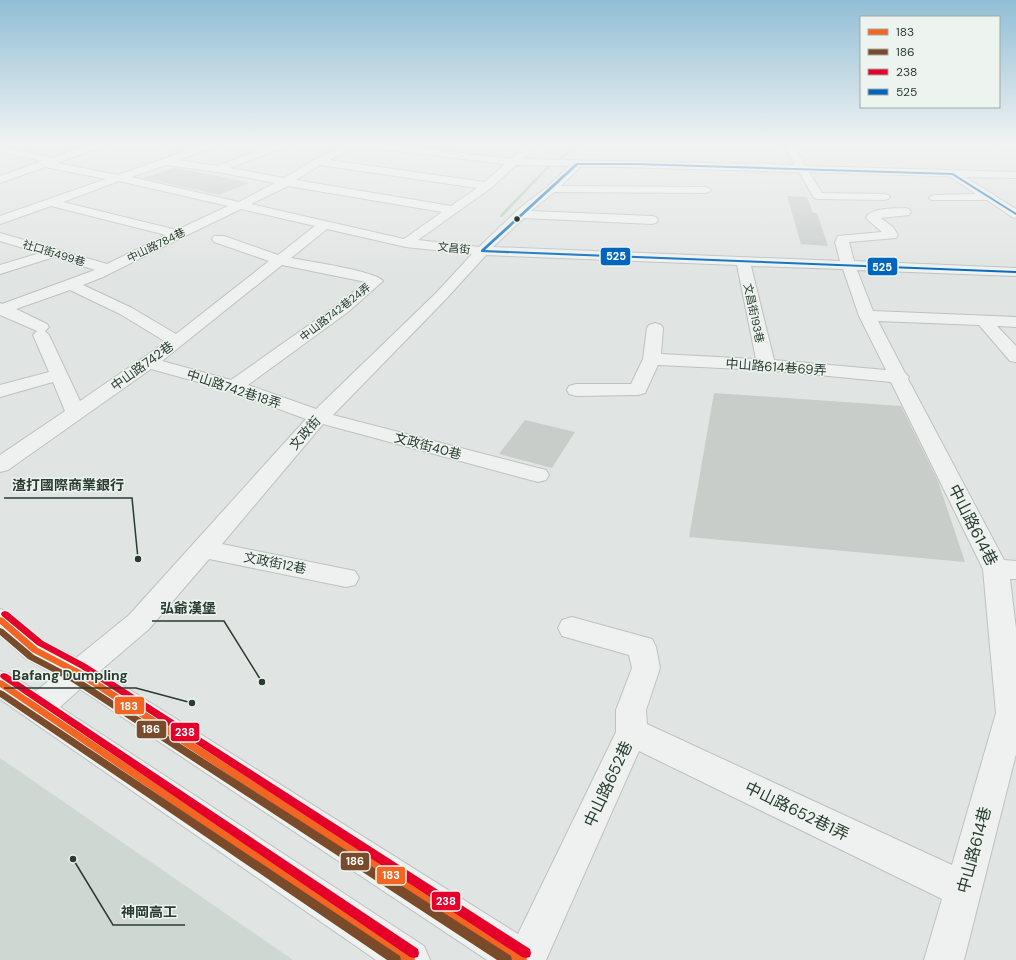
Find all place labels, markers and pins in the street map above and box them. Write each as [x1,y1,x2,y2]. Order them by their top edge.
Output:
unlabelled marker [512,214,522,224]
callout: 渣打國際商業銀行 [4,472,132,498]
callout: 弘爺漢堡 [152,595,224,621]
callout: Bafang Dumpling [4,662,136,688]
callout: 神岡高工 [113,899,185,925]

